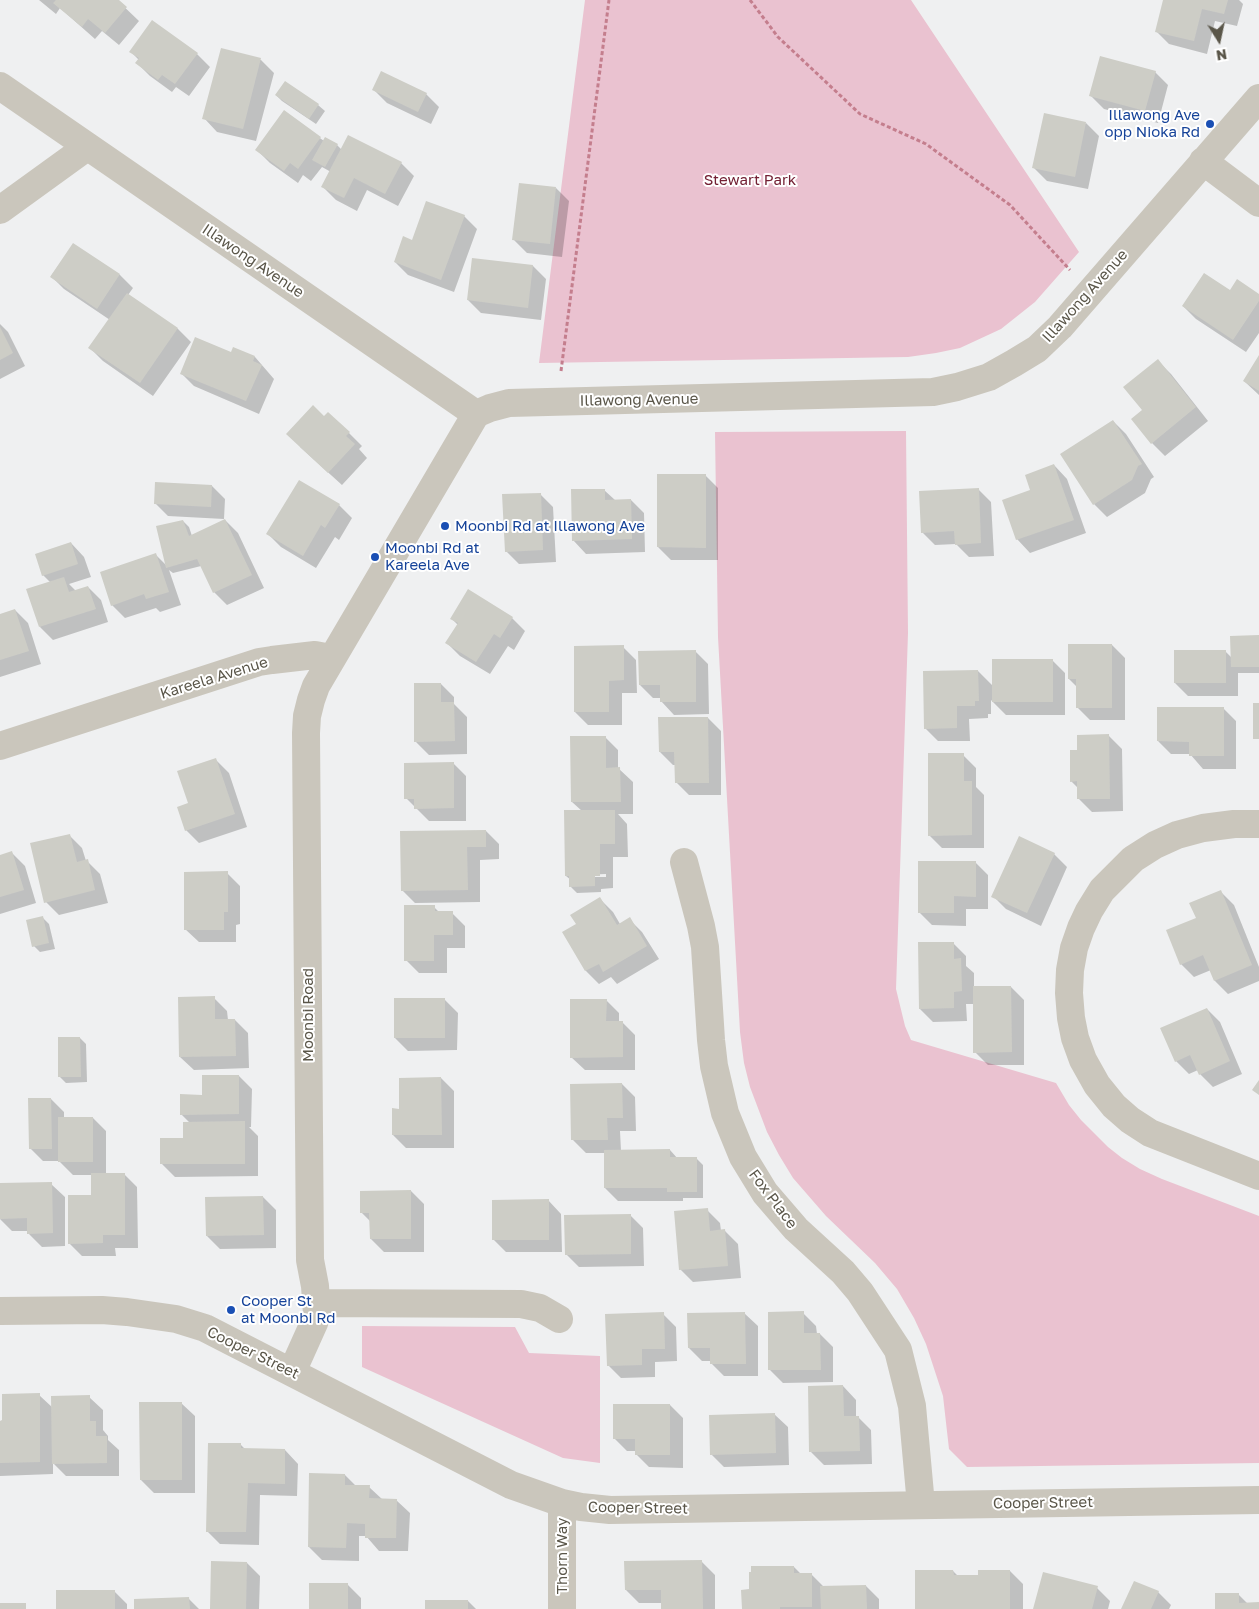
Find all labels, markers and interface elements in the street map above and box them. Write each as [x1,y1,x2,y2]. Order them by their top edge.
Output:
north arrow [1194,15,1244,65]
text: N [1215,46,1228,65]
place label: Illawong Ave opp Nioka Rd [1105,106,1200,141]
marker: Illawong Ave opp Nioka Rd [1204,118,1216,130]
park label: Stewart Park [704,171,796,189]
street label: Illawong Avenue [199,220,307,302]
street label: Illawong Avenue [1039,246,1131,346]
street label: Illawong Avenue [579,390,699,410]
place label: Moonbi Rd at Illawong Ave [455,517,645,535]
marker: Moonbi Rd at Illawong Ave [439,520,451,532]
place label: Moonbi Rd at Kareela Ave [385,539,479,574]
marker: Moonbi Rd at Kareela Ave [369,551,381,563]
street label: Kareela Avenue [158,653,270,703]
street label: Moonbi Road [299,968,317,1062]
street label: Fox Place [745,1166,801,1232]
place label: Cooper St at Moonbi Rd [241,1292,335,1327]
marker: Cooper St at Moonbi Rd [225,1304,237,1316]
street label: Cooper Street [204,1323,302,1383]
street label: Cooper Street [993,1493,1093,1513]
street label: Cooper Street [588,1498,688,1518]
street label: Thorn Way [553,1518,571,1594]

